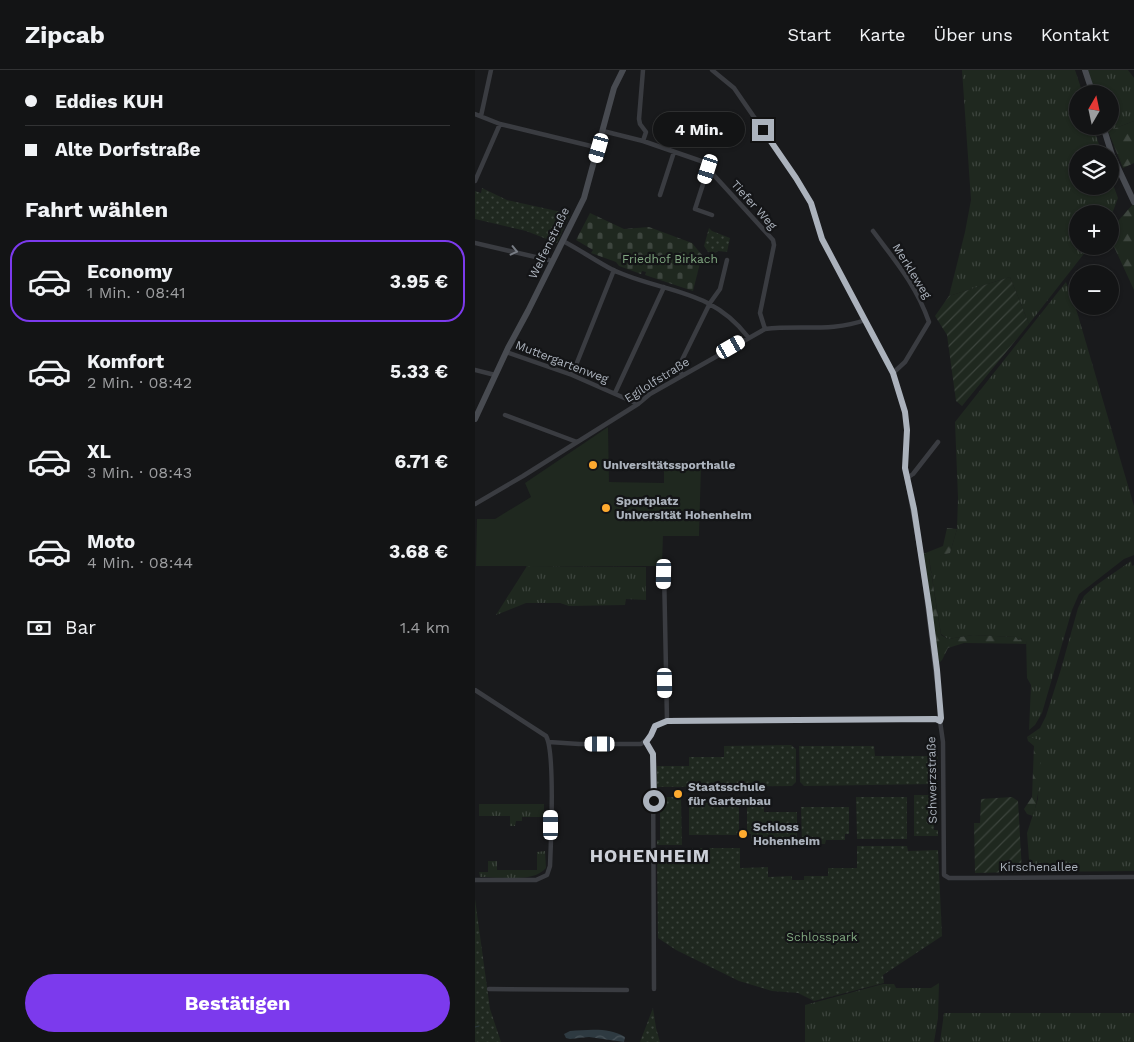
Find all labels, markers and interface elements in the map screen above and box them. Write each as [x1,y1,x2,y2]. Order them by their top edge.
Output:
text: Zipcab [25,21,105,49]
text: Start [787,24,831,45]
text: Karte [859,24,906,45]
text: Über uns [934,24,1013,45]
text: Kontakt [1041,24,1109,45]
north arrow [1069,85,1119,135]
map controls [1069,85,1119,315]
text: Eddies KUH [55,90,164,113]
callout: 4 Min. [653,112,745,148]
route end [752,119,774,141]
text: 4 Min. [675,120,723,139]
car [587,132,610,164]
text: Alte Dorfstraße [55,138,201,161]
button: layers [1069,145,1119,195]
car [696,152,719,186]
street label: Tiefer Weg [728,177,780,233]
text: Fahrt wählen [25,197,168,222]
street label: Welfenstraße [526,205,572,281]
button: + [1069,205,1119,255]
street label: Merkleweg [890,241,935,302]
one-way arrow [510,245,519,256]
park label: Friedhof Birkach [622,252,718,266]
icon: car [27,259,72,304]
text: Economy [87,260,172,283]
button: − [1069,265,1119,315]
text: 3.95 € [390,270,448,293]
text: 1 Min. · 08:41 [87,283,186,302]
car [714,333,747,361]
street label: Muttergartenweg [514,338,611,386]
icon: car [27,349,72,394]
text: Komfort [87,350,164,373]
street label: Egilolfstraße [622,355,692,405]
text: 5.33 € [390,360,448,383]
text: 2 Min. · 08:42 [87,373,192,392]
icon: car [27,439,72,484]
text: XL [87,440,111,463]
text: 6.71 € [394,450,448,473]
place label: Universitätssporthalle [603,458,735,472]
marker: Universitätssporthalle [587,459,599,471]
text: 3 Min. · 08:43 [87,463,192,482]
place label: Sportplatz Universität Hohenheim [616,494,752,522]
marker: Sportplatz Universität Hohenheim [600,502,612,514]
icon: car [27,529,72,574]
text: Moto [87,530,135,553]
text: 3.68 € [389,540,448,563]
text: 4 Min. · 08:44 [87,553,193,572]
car [656,559,671,589]
icon: cash [25,614,53,642]
text: Bar [65,616,96,639]
text: 1.4 km [400,618,450,637]
car [657,668,672,698]
street label: Schwerzstraße [924,736,940,824]
car [585,737,615,752]
place label: Staatsschule für Gartenbau [688,780,771,808]
marker: Staatsschule für Gartenbau [672,788,684,800]
route start [643,790,665,812]
car [543,810,558,840]
place label: Schloss Hohenheim [753,820,820,848]
marker: Schloss Hohenheim [737,828,749,840]
district label: HOHENHEIM [590,845,710,866]
street label: Kirschenallee [1000,860,1078,874]
park label: Schlosspark [786,930,858,944]
button: Bestätigen [25,974,450,1032]

